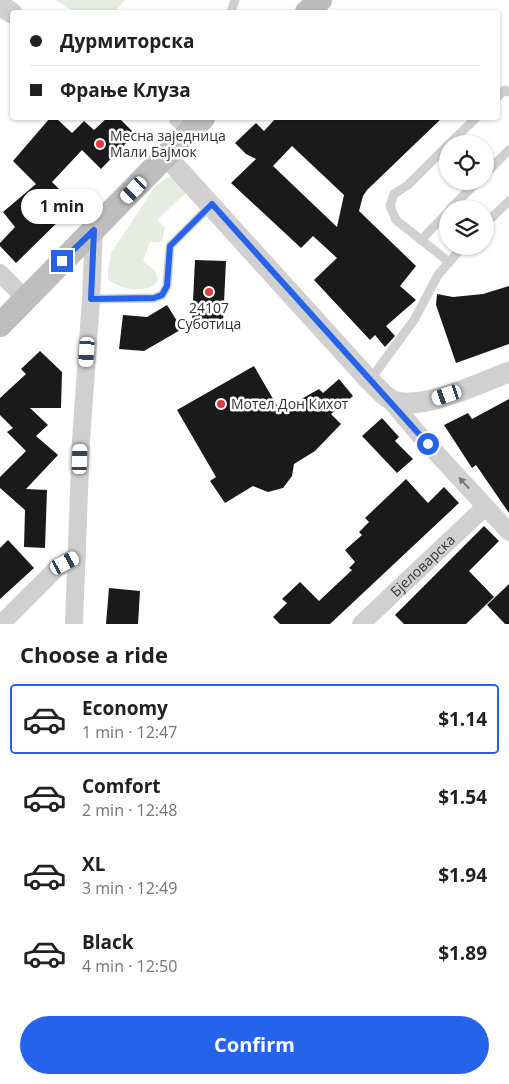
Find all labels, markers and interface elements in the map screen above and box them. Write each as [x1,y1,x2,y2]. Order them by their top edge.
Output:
text: Дурмиторска [60,28,194,54]
text: Фрање Клуза [60,77,191,103]
place label: Месна заједница Мали Бајмок [110,126,226,161]
map controls [439,135,494,255]
button: locate [439,135,494,190]
marker: Месна заједница Мали Бајмок [94,138,106,150]
car [118,174,149,206]
callout: 1 min [21,188,103,224]
text: 1 min [40,195,84,217]
button: layers [439,200,494,255]
route end [51,250,73,272]
marker: 24107 Суботица [203,286,215,298]
place label: 24107 Суботица [177,298,241,333]
car [78,337,95,367]
car [430,383,463,407]
place label: Мотел Дон Кихот [231,394,349,413]
marker: Мотел Дон Кихот [215,398,227,410]
route start [417,433,439,455]
car [71,444,88,474]
one-way arrow [458,478,470,490]
street label: Бјеловарска [386,530,459,601]
car [48,549,81,577]
text: Choose a ride [20,639,168,669]
text: Economy [82,695,168,721]
icon: car [22,697,67,742]
text: $1.14 [438,706,487,732]
text: 1 min · 12:47 [82,721,177,743]
text: Comfort [82,773,161,799]
icon: car [22,775,67,820]
text: $1.54 [438,784,487,810]
text: 2 min · 12:48 [82,799,177,821]
text: XL [82,851,105,877]
icon: car [22,853,67,898]
text: $1.94 [438,862,487,888]
text: 3 min · 12:49 [82,877,177,899]
text: Black [82,929,134,955]
icon: car [22,931,67,976]
text: $1.89 [438,940,487,966]
text: 4 min · 12:50 [82,955,177,977]
button: Confirm [20,1016,489,1074]

